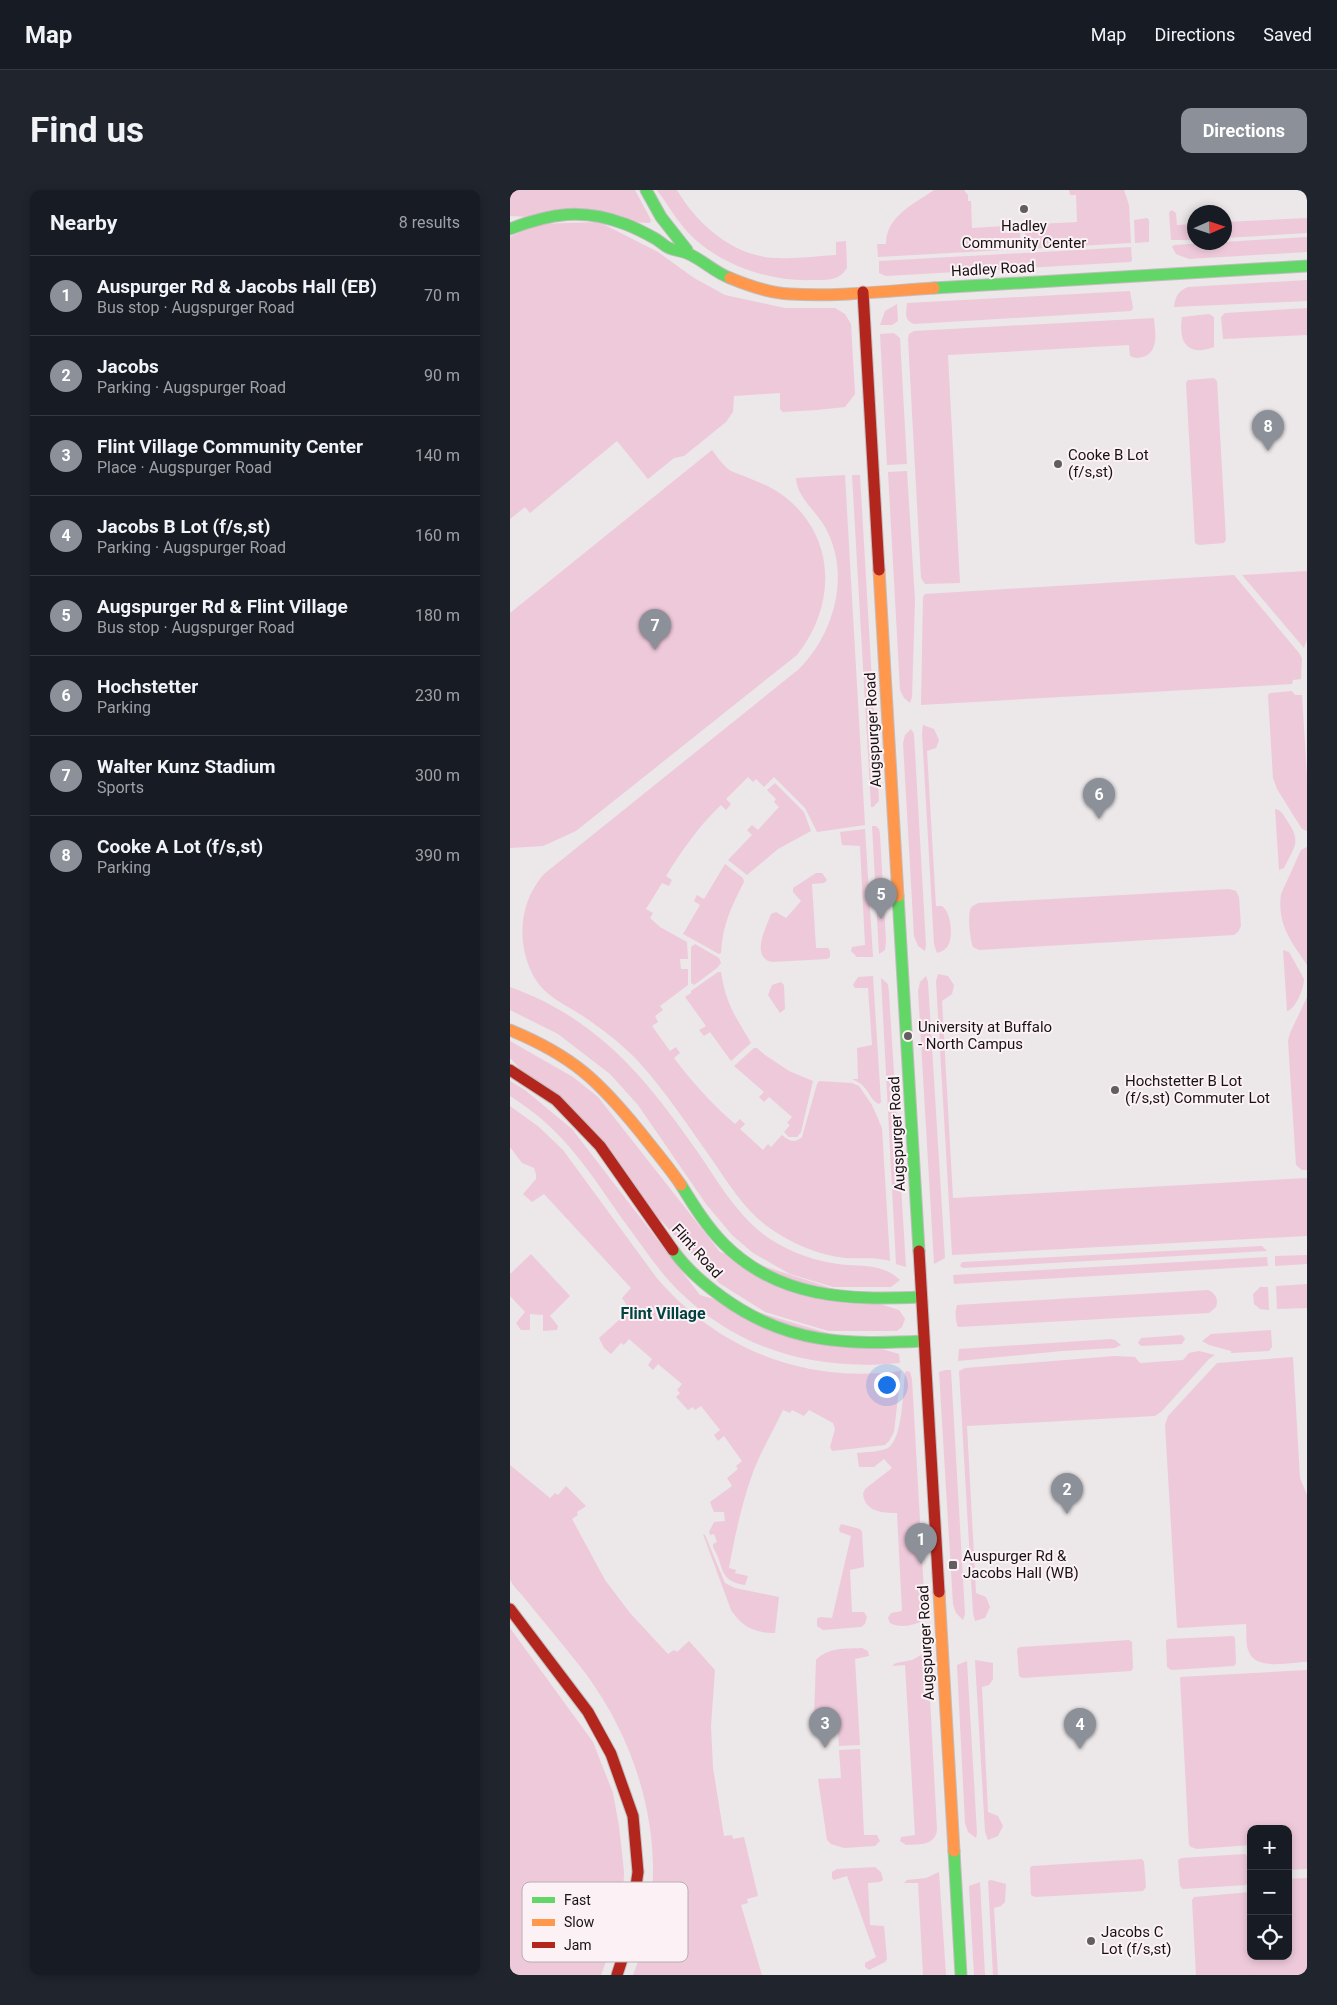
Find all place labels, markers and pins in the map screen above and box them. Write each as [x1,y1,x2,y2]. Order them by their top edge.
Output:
marker: Hadley Community Center [1018,203,1030,215]
place label: Hadley Community Center [962,217,1086,252]
pin: 8 [1252,410,1284,451]
place label: Cooke B Lot (f/s,st) [1068,446,1149,481]
marker: Cooke B Lot (f/s,st) [1052,458,1064,470]
pin: 7 [639,609,671,650]
pin: 6 [1083,778,1115,819]
pin: 5 [865,878,897,919]
place label: University at Buffalo - North Campus [918,1018,1052,1053]
marker: University at Buffalo - North Campus [902,1030,914,1042]
place label: Hochstetter B Lot (f/s,st) Commuter Lot [1125,1072,1270,1107]
marker: Hochstetter B Lot (f/s,st) Commuter Lot [1109,1084,1121,1096]
pin: 2 [1051,1473,1083,1514]
pin: 1 [905,1523,937,1564]
place label: Auspurger Rd & Jacobs Hall (WB) [963,1547,1079,1582]
marker: Auspurger Rd & Jacobs Hall (WB) [947,1559,959,1571]
pin: 3 [809,1707,841,1748]
pin: 4 [1064,1708,1096,1749]
place label: Jacobs C Lot (f/s,st) [1101,1923,1171,1958]
marker: Jacobs C Lot (f/s,st) [1085,1935,1097,1947]

